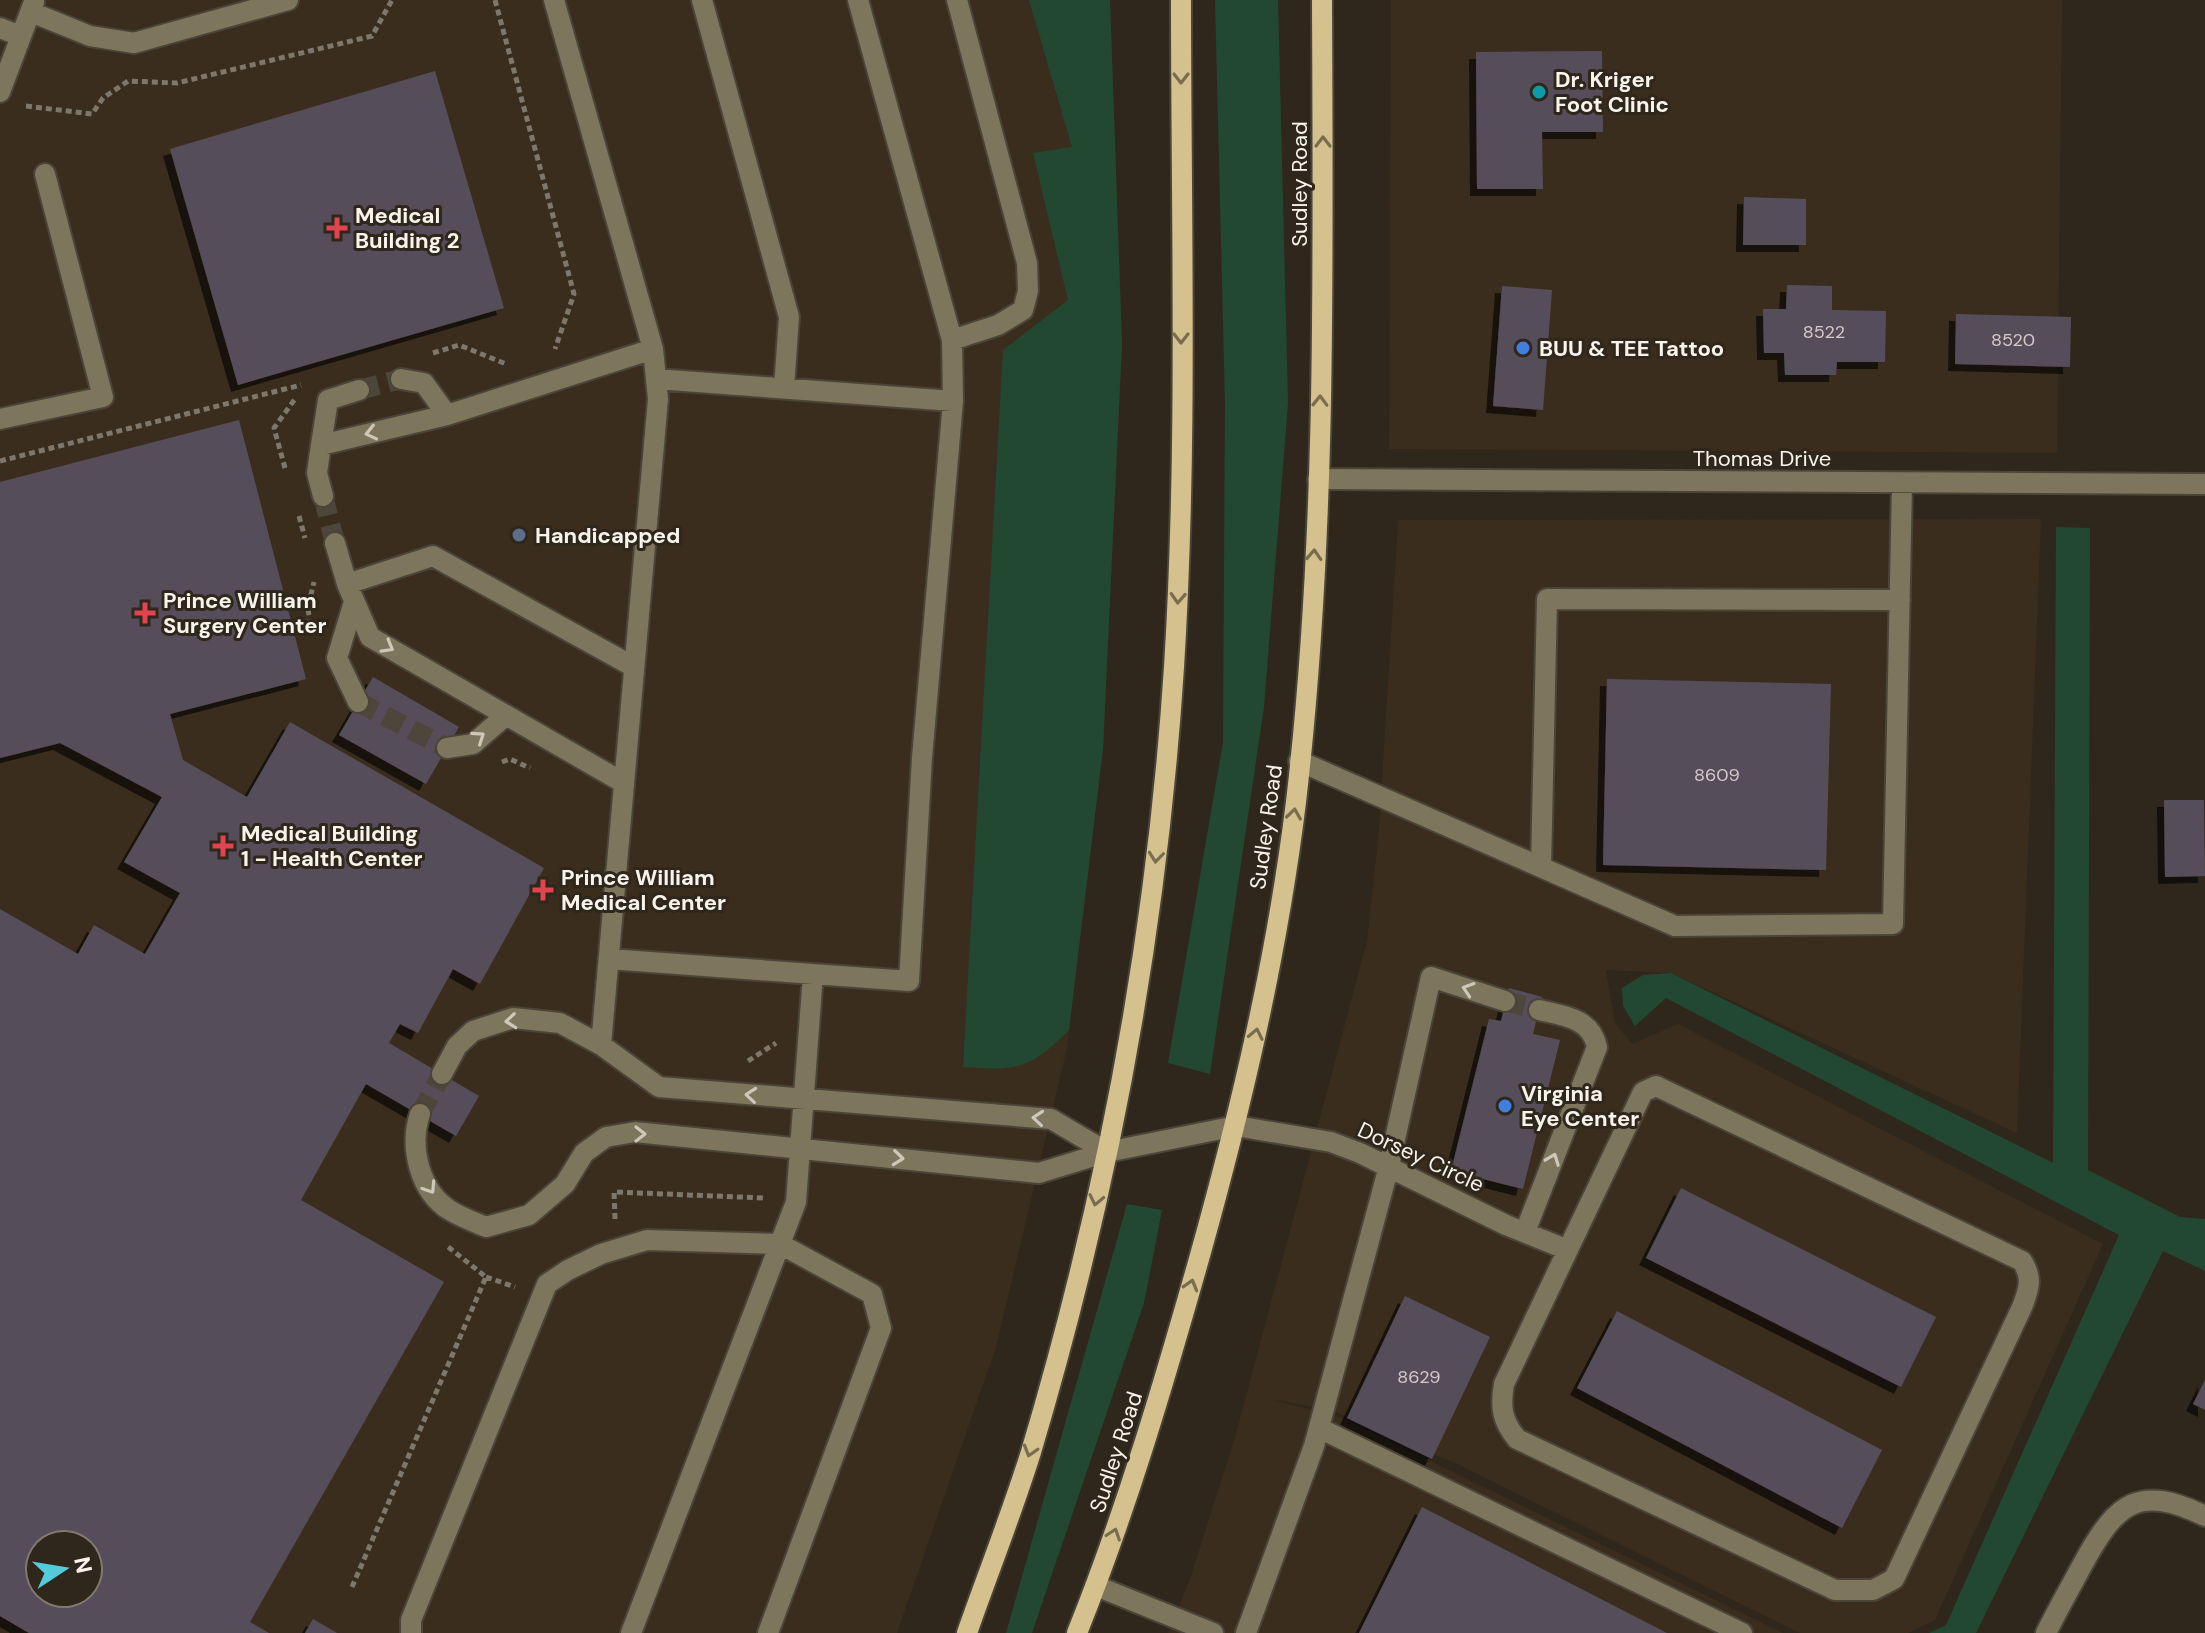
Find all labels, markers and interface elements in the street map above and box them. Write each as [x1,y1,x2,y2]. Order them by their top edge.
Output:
place label: Dr. Kriger Foot Clinic [1555,65,1669,119]
one-way arrow [1172,72,1190,85]
marker: Dr. Kriger Foot Clinic [1530,83,1548,101]
street label: Sudley Road [1285,121,1314,247]
one-way arrow [1314,135,1332,148]
place label: Medical Building 2 [355,201,459,255]
marker: Medical Building 2 [326,217,348,239]
house number: 8522 [1803,320,1845,344]
house number: 8520 [1991,328,2035,352]
one-way arrow [1172,332,1190,345]
place label: BUU & TEE Tattoo [1539,334,1724,363]
marker: BUU & TEE Tattoo [1514,339,1532,357]
one-way arrow [1312,394,1329,407]
one-way arrow [365,424,378,441]
street label: Thomas Drive [1693,444,1831,473]
place label: Handicapped [535,521,680,550]
marker: Handicapped [510,526,528,544]
one-way arrow [1305,548,1322,561]
place label: Prince William Surgery Center [163,586,327,640]
one-way arrow [1169,592,1186,605]
marker: Prince William Surgery Center [134,602,156,624]
one-way arrow [379,637,394,653]
one-way arrow [470,732,484,747]
street label: Sudley Road [1243,763,1289,891]
house number: 8609 [1694,763,1740,787]
one-way arrow [1285,808,1302,821]
place label: Medical Building 1 - Health Center [241,819,423,873]
marker: Medical Building 1 - Health Center [212,835,234,857]
one-way arrow [1147,851,1164,864]
place label: Prince William Medical Center [561,863,726,917]
marker: Prince William Medical Center [532,879,554,901]
one-way arrow [1462,982,1475,998]
one-way arrow [504,1012,517,1029]
one-way arrow [1247,1027,1264,1041]
place label: Virginia Eye Center [1521,1079,1639,1133]
one-way arrow [744,1087,757,1104]
marker: Virginia Eye Center [1496,1097,1514,1115]
one-way arrow [1031,1110,1044,1127]
street label: Dorsey Circle [1353,1115,1489,1199]
one-way arrow [634,1125,646,1143]
one-way arrow [892,1150,905,1167]
one-way arrow [1543,1153,1560,1167]
one-way arrow [421,1179,436,1193]
one-way arrow [1088,1192,1105,1206]
one-way arrow [1182,1279,1199,1293]
house number: 8629 [1397,1365,1441,1389]
street label: Sudley Road [1083,1388,1149,1516]
one-way arrow [1024,1444,1040,1458]
one-way arrow [1105,1527,1121,1541]
north arrow [24,1529,104,1609]
text: N [67,1554,99,1576]

